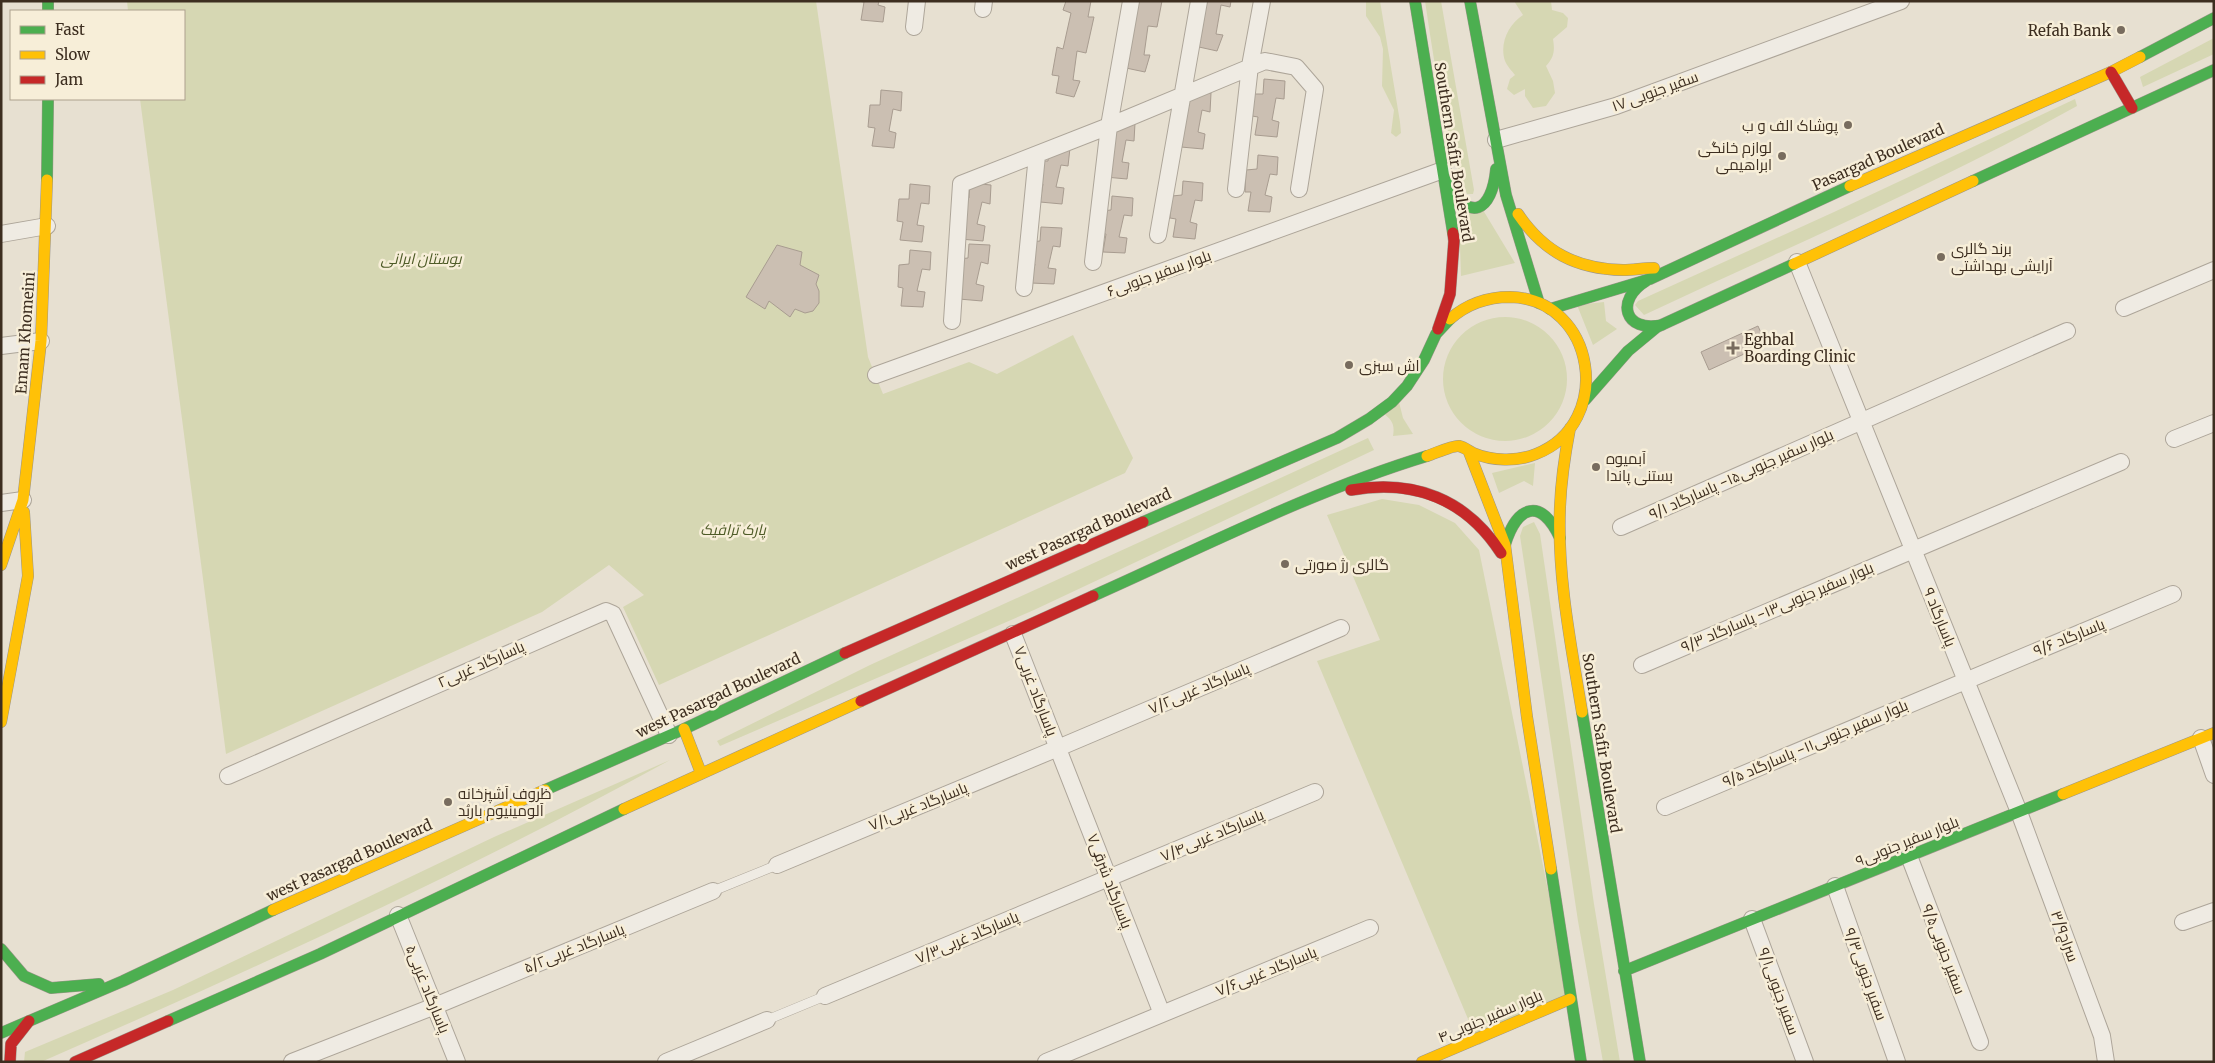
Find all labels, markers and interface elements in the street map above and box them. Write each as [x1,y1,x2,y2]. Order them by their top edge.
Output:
legend [10,10,185,100]
text: Fast [55,20,85,39]
place label: Refah Bank [2028,21,2111,40]
marker: Refah Bank [2115,24,2127,36]
text: Slow [55,45,90,64]
street label: Southern Safir Boulevard [1430,61,1478,243]
street label: سفیر جنوبی ۱۷ [1609,67,1701,116]
text: Jam [54,70,83,89]
place label: پوشاک الف و ب [1742,116,1838,136]
street label: Pasargad Boulevard [1809,119,1947,195]
marker: پوشاک الف و ب [1842,119,1854,131]
place label: لوازم خانگی ابراهیمی [1698,138,1772,175]
marker: لوازم خانگی ابراهیمی [1776,150,1788,162]
place label: برند گالری آرایشی بهداشتی [1951,239,2053,276]
street label: بلوار سفیر جنوبی۶ [1104,245,1214,302]
park label: بوستان ایرانی [380,249,463,268]
marker: برند گالری آرایشی بهداشتی [1935,251,1947,263]
street label: Emam Khomeini [11,271,39,395]
place label: Eghbal Boarding Clinic [1744,330,1856,366]
marker: Eghbal Boarding Clinic [1726,341,1740,355]
place label: اش سبزی [1359,356,1420,376]
marker: اش سبزی [1343,359,1355,371]
street label: بلوار سفیر جنوبی۱۵- پاسارگاد ۹/۱ [1646,425,1837,524]
place label: آبمیوه بستنی پاندا [1606,449,1673,486]
marker: آبمیوه بستنی پاندا [1590,461,1602,473]
street label: west Pasargad Boulevard [1001,484,1174,575]
park label: پارک ترافیک [700,520,767,540]
place label: گالری رژ صورتی [1295,555,1389,575]
marker: گالری رژ صورتی [1279,558,1291,570]
street label: بلوار سفیر جنوبی۱۳- پاسارگاد ۹/۳ [1678,558,1877,657]
street label: پاسارگاد ۹ [1919,585,1960,650]
street label: پاسارگاد ۹/۶ [2030,614,2108,661]
street label: پاسارگاد غربی۲ [435,636,528,693]
street label: پاسارگاد غربی۷ [1009,643,1062,739]
street label: west Pasargad Boulevard [632,648,803,742]
street label: Southern Safir Boulevard [1578,652,1626,834]
street label: پاسارگاد غربی۷/۲ [1145,658,1253,719]
street label: بلوار سفیر جنوبی۱۱- پاسارگاد ۹/۵ [1719,695,1911,792]
street label: پاسارگاد غربی۷/۱ [866,778,971,835]
place label: ظروف آشپزخانه آلومینیوم باربُد [458,784,552,821]
marker: ظروف آشپزخانه آلومینیوم باربُد [442,796,454,808]
street label: پاسارگاد غربی۷/۴ [1157,805,1267,866]
street label: بلوار سفیر جنوبی۹ [1853,812,1962,871]
street label: west Pasargad Boulevard [262,815,435,906]
street label: پاسارگاد شرقی۷ [1082,831,1137,931]
street label: سفیر جنوبی۹/۵ [1917,901,1970,997]
street label: پاسارگاد غربی۷/۳ [912,907,1022,968]
street label: سراج۳/۹ [2045,908,2083,965]
street label: پاسارگاد غربی۵/۲ [521,919,628,978]
street label: سفیر جنوبی۹/۳ [1840,925,1892,1023]
street label: پاسارگاد غربی۵ [401,942,454,1036]
street label: پاسارگاد غربی۷/۶ [1213,942,1320,1001]
street label: سفیر جنوبی۹/۱ [1753,945,1804,1038]
street label: بلوار سفیر جنوبی۴ [1435,985,1546,1048]

